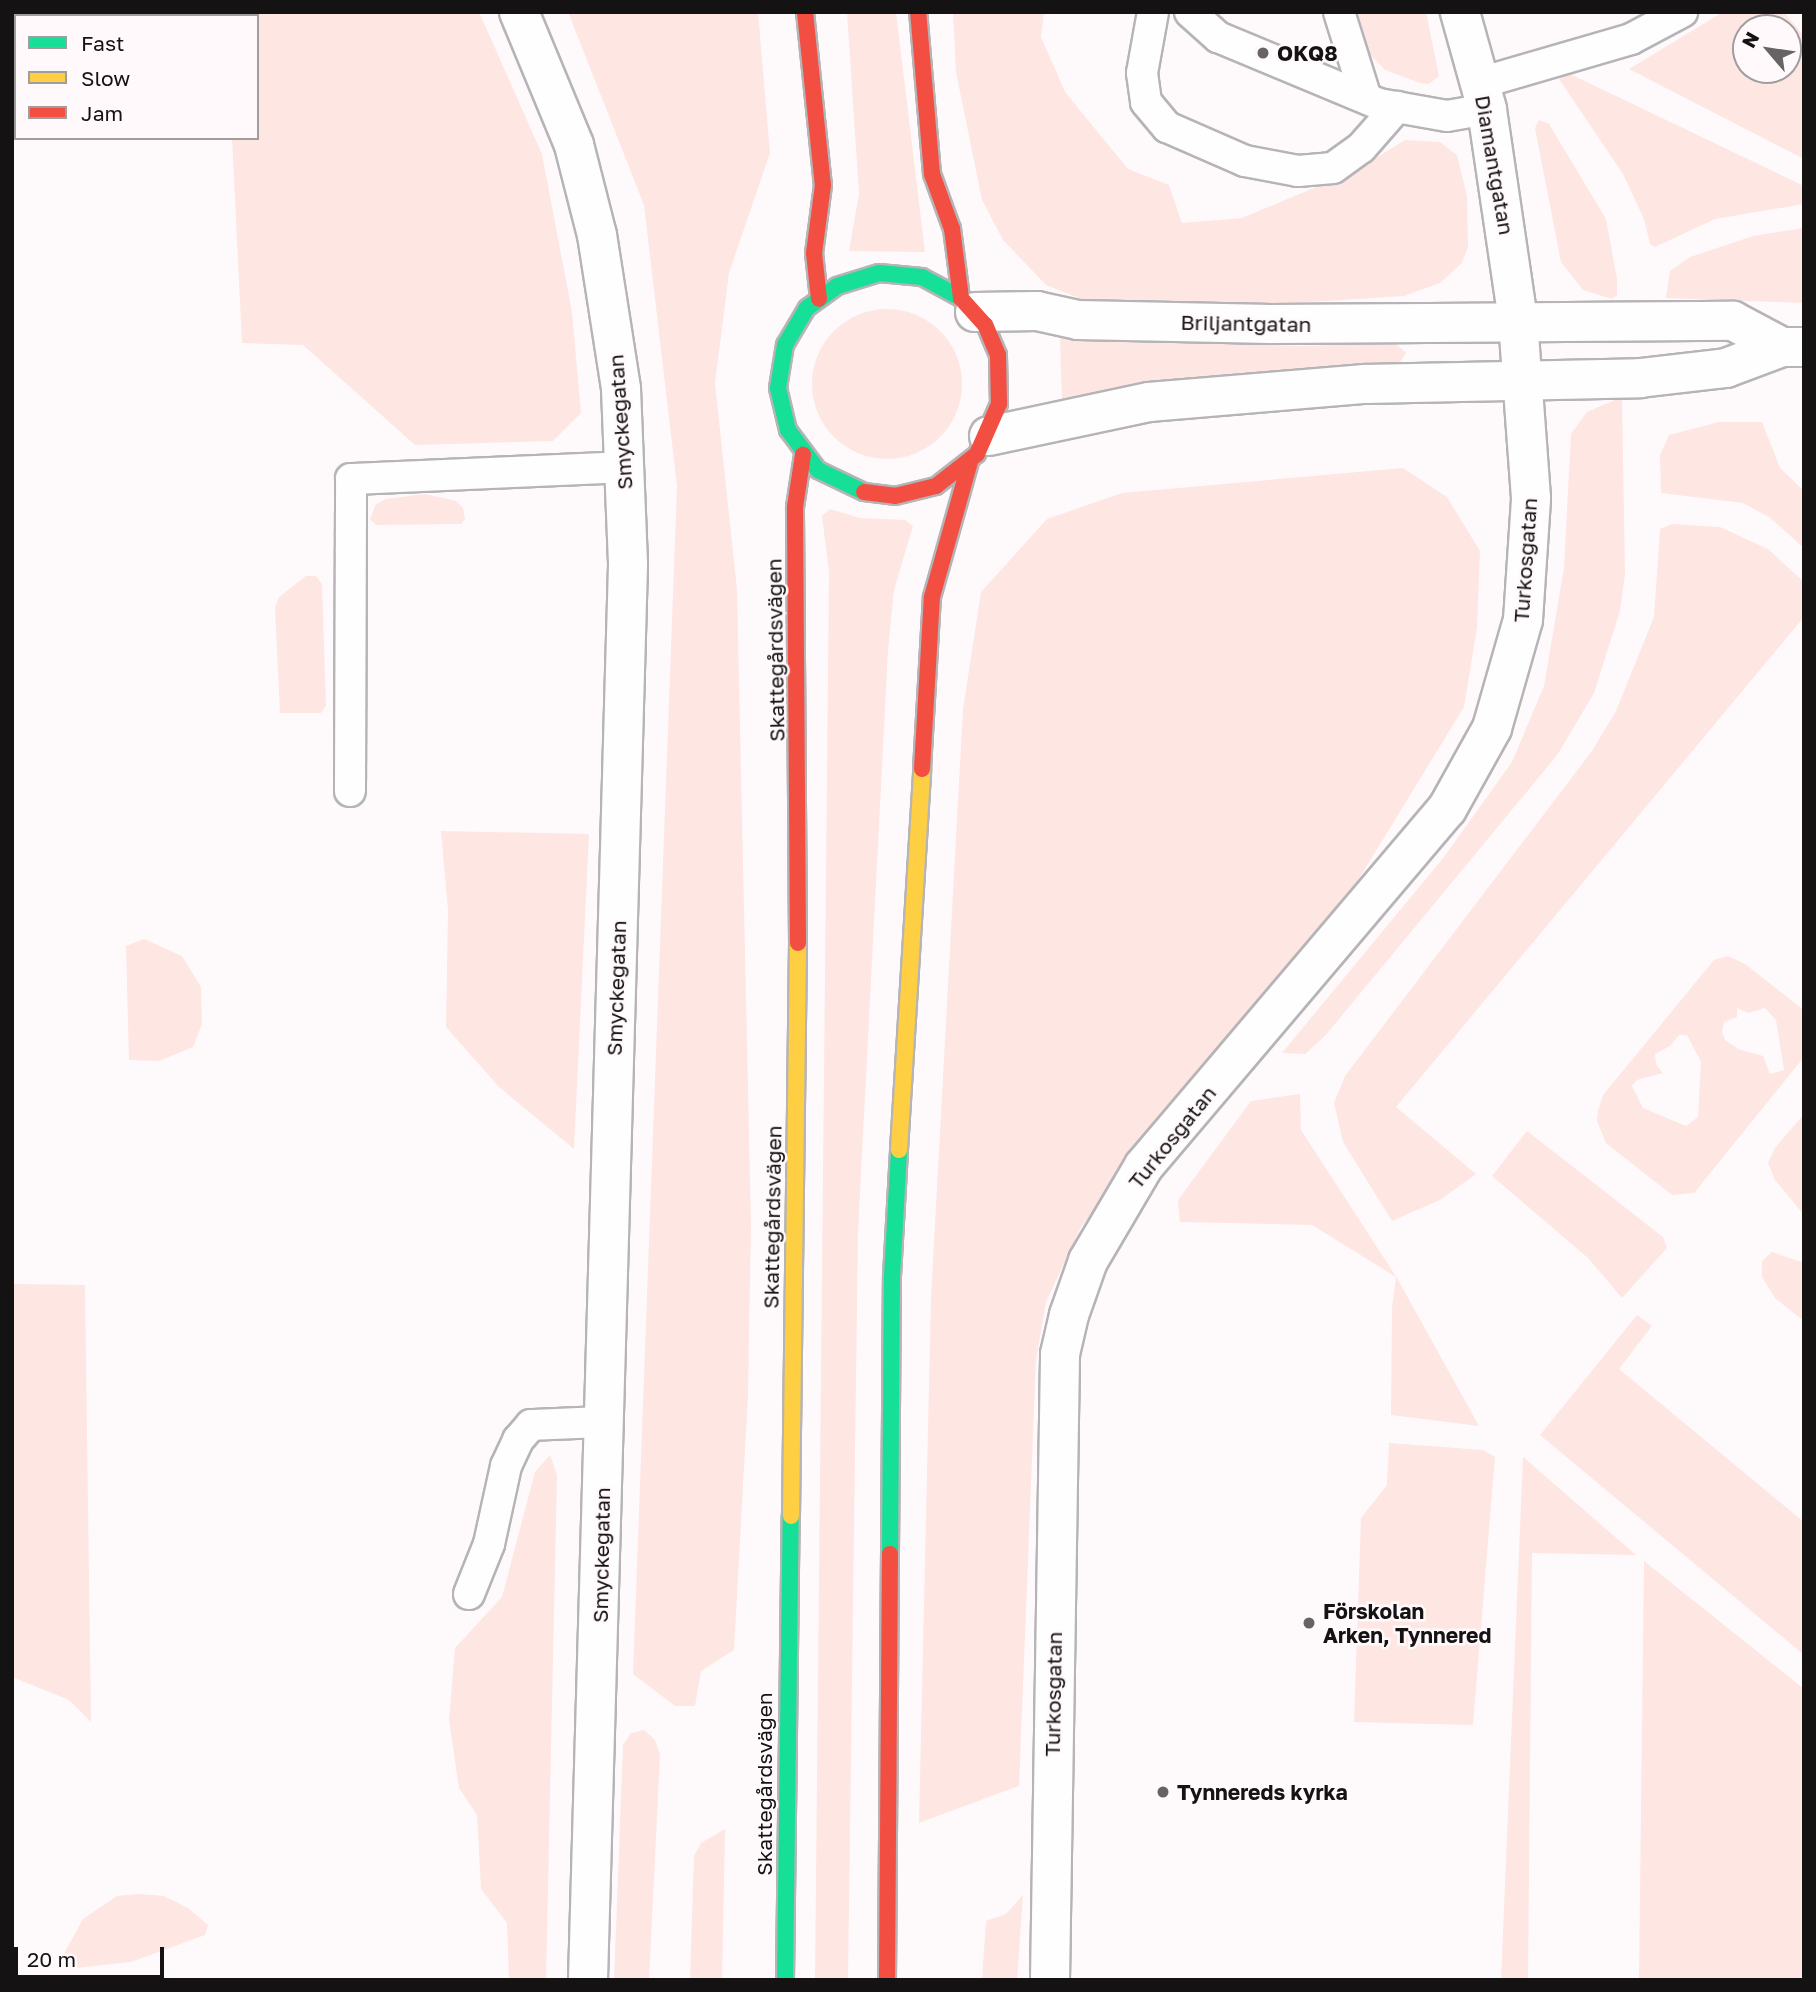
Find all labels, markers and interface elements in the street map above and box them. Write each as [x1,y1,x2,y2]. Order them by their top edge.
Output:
legend [14,14,259,140]
north arrow [1732,14,1802,84]
text: N [1736,28,1764,51]
text: Fast [81,30,124,56]
place label: OKQ8 [1277,40,1338,66]
marker: OKQ8 [1255,45,1271,61]
text: Slow [81,65,130,91]
street label: Diamantgatan [1470,93,1520,237]
text: Jam [81,100,123,126]
street label: Briljantgatan [1180,309,1312,337]
street label: Smyckegatan [603,353,637,491]
street label: Turkosgatan [1508,497,1542,623]
street label: Skattegårdsvägen [761,558,789,742]
street label: Smyckegatan [601,920,631,1056]
street label: Turkosgatan [1123,1081,1221,1193]
street label: Skattegårdsvägen [758,1125,786,1309]
street label: Smyckegatan [587,1487,615,1623]
place label: Förskolan Arken, Tynnered [1323,1598,1491,1648]
marker: Förskolan Arken, Tynnered [1301,1615,1317,1631]
street label: Turkosgatan [1039,1631,1067,1757]
street label: Skattegårdsvägen [751,1692,777,1876]
place label: Tynnereds kyrka [1177,1779,1348,1805]
marker: Tynnereds kyrka [1155,1784,1171,1800]
scale bar [18,1932,168,1976]
text: 20 m [27,1946,76,1972]

